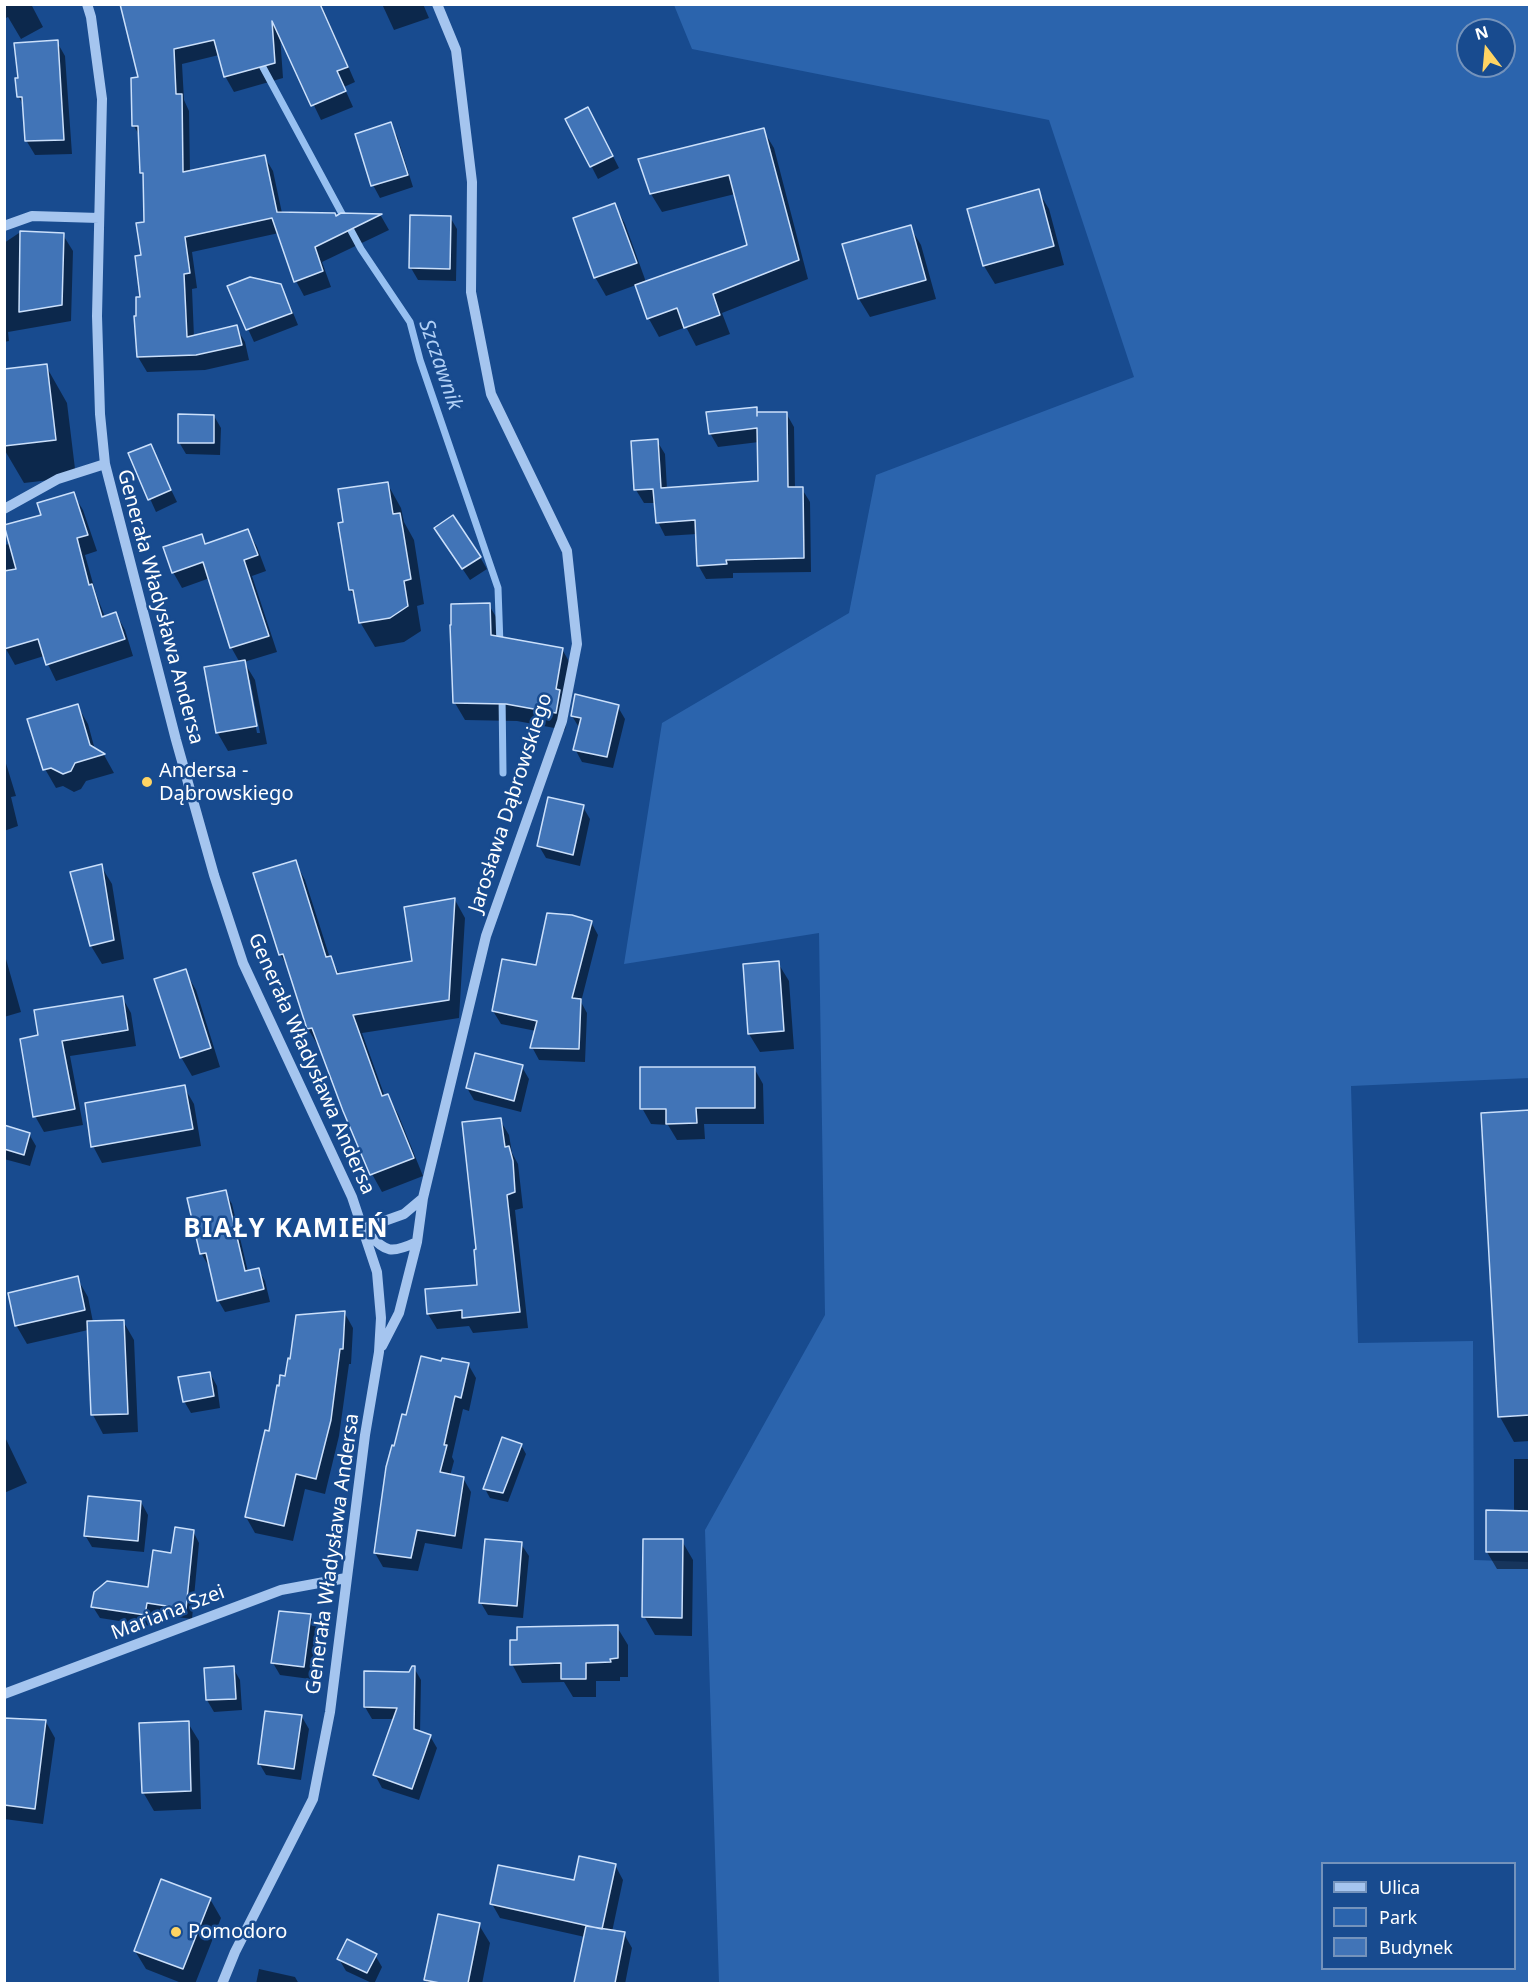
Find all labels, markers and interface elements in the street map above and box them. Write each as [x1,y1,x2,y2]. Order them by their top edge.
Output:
north arrow [1456,18,1516,78]
text: N [1472,20,1491,45]
water label: Szczawnik [413,317,467,413]
street label: Generała Władysława Andersa [112,467,208,747]
street label: Jarosława Dąbrowskiego [464,690,558,916]
place label: Andersa - Dąbrowskiego [159,759,293,806]
marker: Andersa - Dąbrowskiego [140,775,154,789]
street label: Generała Władysława Andersa [242,930,380,1198]
district label: BIAŁY KAMIEŃ [183,1214,389,1246]
street label: Generała Władysława Andersa [301,1412,365,1696]
street label: Mariana Szei [108,1580,228,1646]
legend [1321,1862,1516,1970]
text: Ulica [1379,1875,1420,1899]
text: Park [1379,1905,1417,1929]
place label: Pomodoro [188,1920,287,1944]
marker: Pomodoro [169,1925,183,1939]
text: Budynek [1379,1935,1453,1959]

